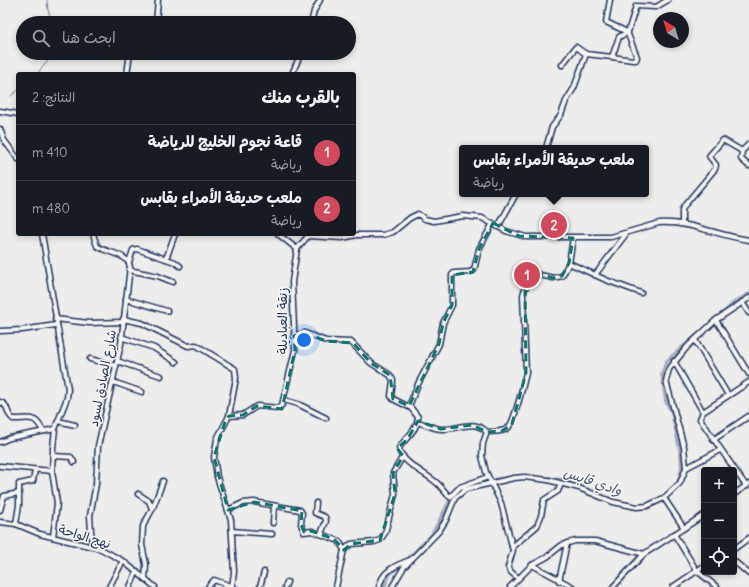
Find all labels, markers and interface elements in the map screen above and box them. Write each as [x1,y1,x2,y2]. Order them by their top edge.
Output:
north arrow [653,12,689,48]
search box [16,16,356,60]
icon: search [30,27,52,49]
text: ابحث هنا [62,28,116,47]
text: بالقرب منك [261,86,340,108]
text: النتائج: 2 [32,89,75,106]
text: قاعة نجوم الخليج للرياضة [148,132,302,151]
text: 410 m [32,144,68,161]
text: 1 [324,144,330,161]
popup [459,145,649,197]
text: ملعب حديقة الأمراء بقابس [473,150,635,169]
text: رياضة [271,156,302,173]
text: رياضة [473,174,504,191]
text: ملعب حديقة الأمراء بقابس [141,188,302,207]
text: 480 m [32,200,70,217]
text: 2 [323,200,331,217]
pin: 2 [541,210,567,240]
text: رياضة [271,212,302,229]
pin: 1 [514,260,540,290]
street label: زنقة العباديلة [274,288,291,354]
street label: شارع الصادق لسود [85,328,121,428]
your location [294,330,314,350]
water label: وادي قابس [561,463,625,501]
map controls [701,467,737,575]
button: + [701,467,737,503]
button: − [701,503,737,539]
street label: نهج الواحة [56,520,113,553]
button: locate [701,539,737,575]

